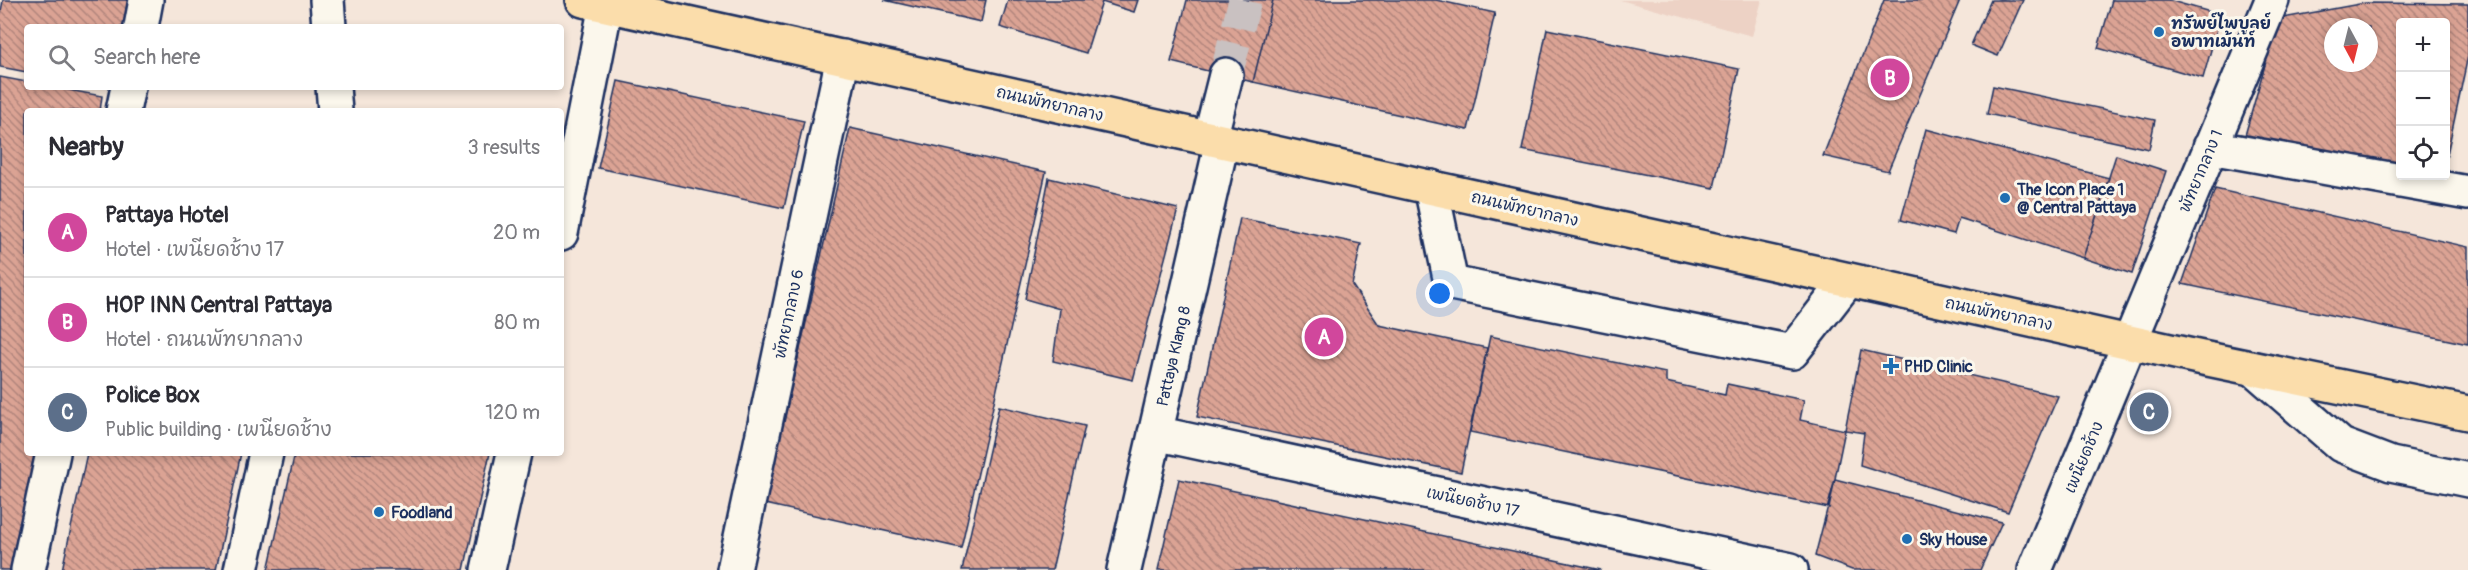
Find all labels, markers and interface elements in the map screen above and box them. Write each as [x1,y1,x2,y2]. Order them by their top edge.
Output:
place label: ทรัพย์ไพบูลย์ อพาทเม้นท์ [2171,12,2271,52]
north arrow [2324,18,2378,72]
map controls [2396,18,2450,180]
button: + [2396,18,2450,72]
search box [24,24,564,90]
marker: ทรัพย์ไพบูลย์ อพาทเม้นท์ [2152,25,2166,39]
icon: search [45,41,78,74]
text: Search here [93,43,200,71]
pin: B [1870,56,1910,100]
button: − [2396,72,2450,126]
street label: ถนนพัทยากลาง [994,81,1106,126]
button: locate [2396,126,2450,180]
street label: พัทยากลาง 1 [2174,127,2227,216]
text: Nearby [48,131,124,163]
text: 3 results [468,135,540,160]
place label: The Icon Place 1 @ Central Pattaya [2016,180,2137,218]
street label: ถนนพัทยากลาง [1469,186,1581,231]
marker: The Icon Place 1 @ Central Pattaya [1998,191,2012,205]
text: Pattaya Hotel [105,201,229,229]
text: A [61,220,74,245]
text: 20 m [493,220,540,245]
text: Hotel · เพนียดช้าง 17 [105,237,284,262]
street label: พัทยากลาง 6 [769,267,808,361]
your location [1425,279,1454,308]
text: HOP INN Central Pattaya [105,291,332,319]
street label: ถนนพัทยากลาง [1943,292,2055,335]
street label: Pattaya Klang 8 [1153,304,1195,408]
text: B [62,310,73,335]
text: 80 m [494,310,540,335]
pin: A [1304,314,1344,360]
text: Hotel · ถนนพัทยากลาง [105,327,303,352]
marker: PHD Clinic [1882,357,1900,375]
place label: PHD Clinic [1904,357,1973,377]
text: Police Box [105,381,200,409]
pin: C [2130,390,2168,434]
text: C [61,400,74,425]
text: 120 m [485,400,540,425]
text: Public building · เพนียดช้าง [105,417,332,442]
street label: เพนียดช้าง [2059,418,2108,496]
street label: เพนียดช้าง 17 [1425,481,1522,522]
place label: Foodland [391,503,453,523]
marker: Foodland [372,505,386,519]
place label: Sky House [1919,530,1988,550]
marker: Sky House [1900,532,1914,546]

